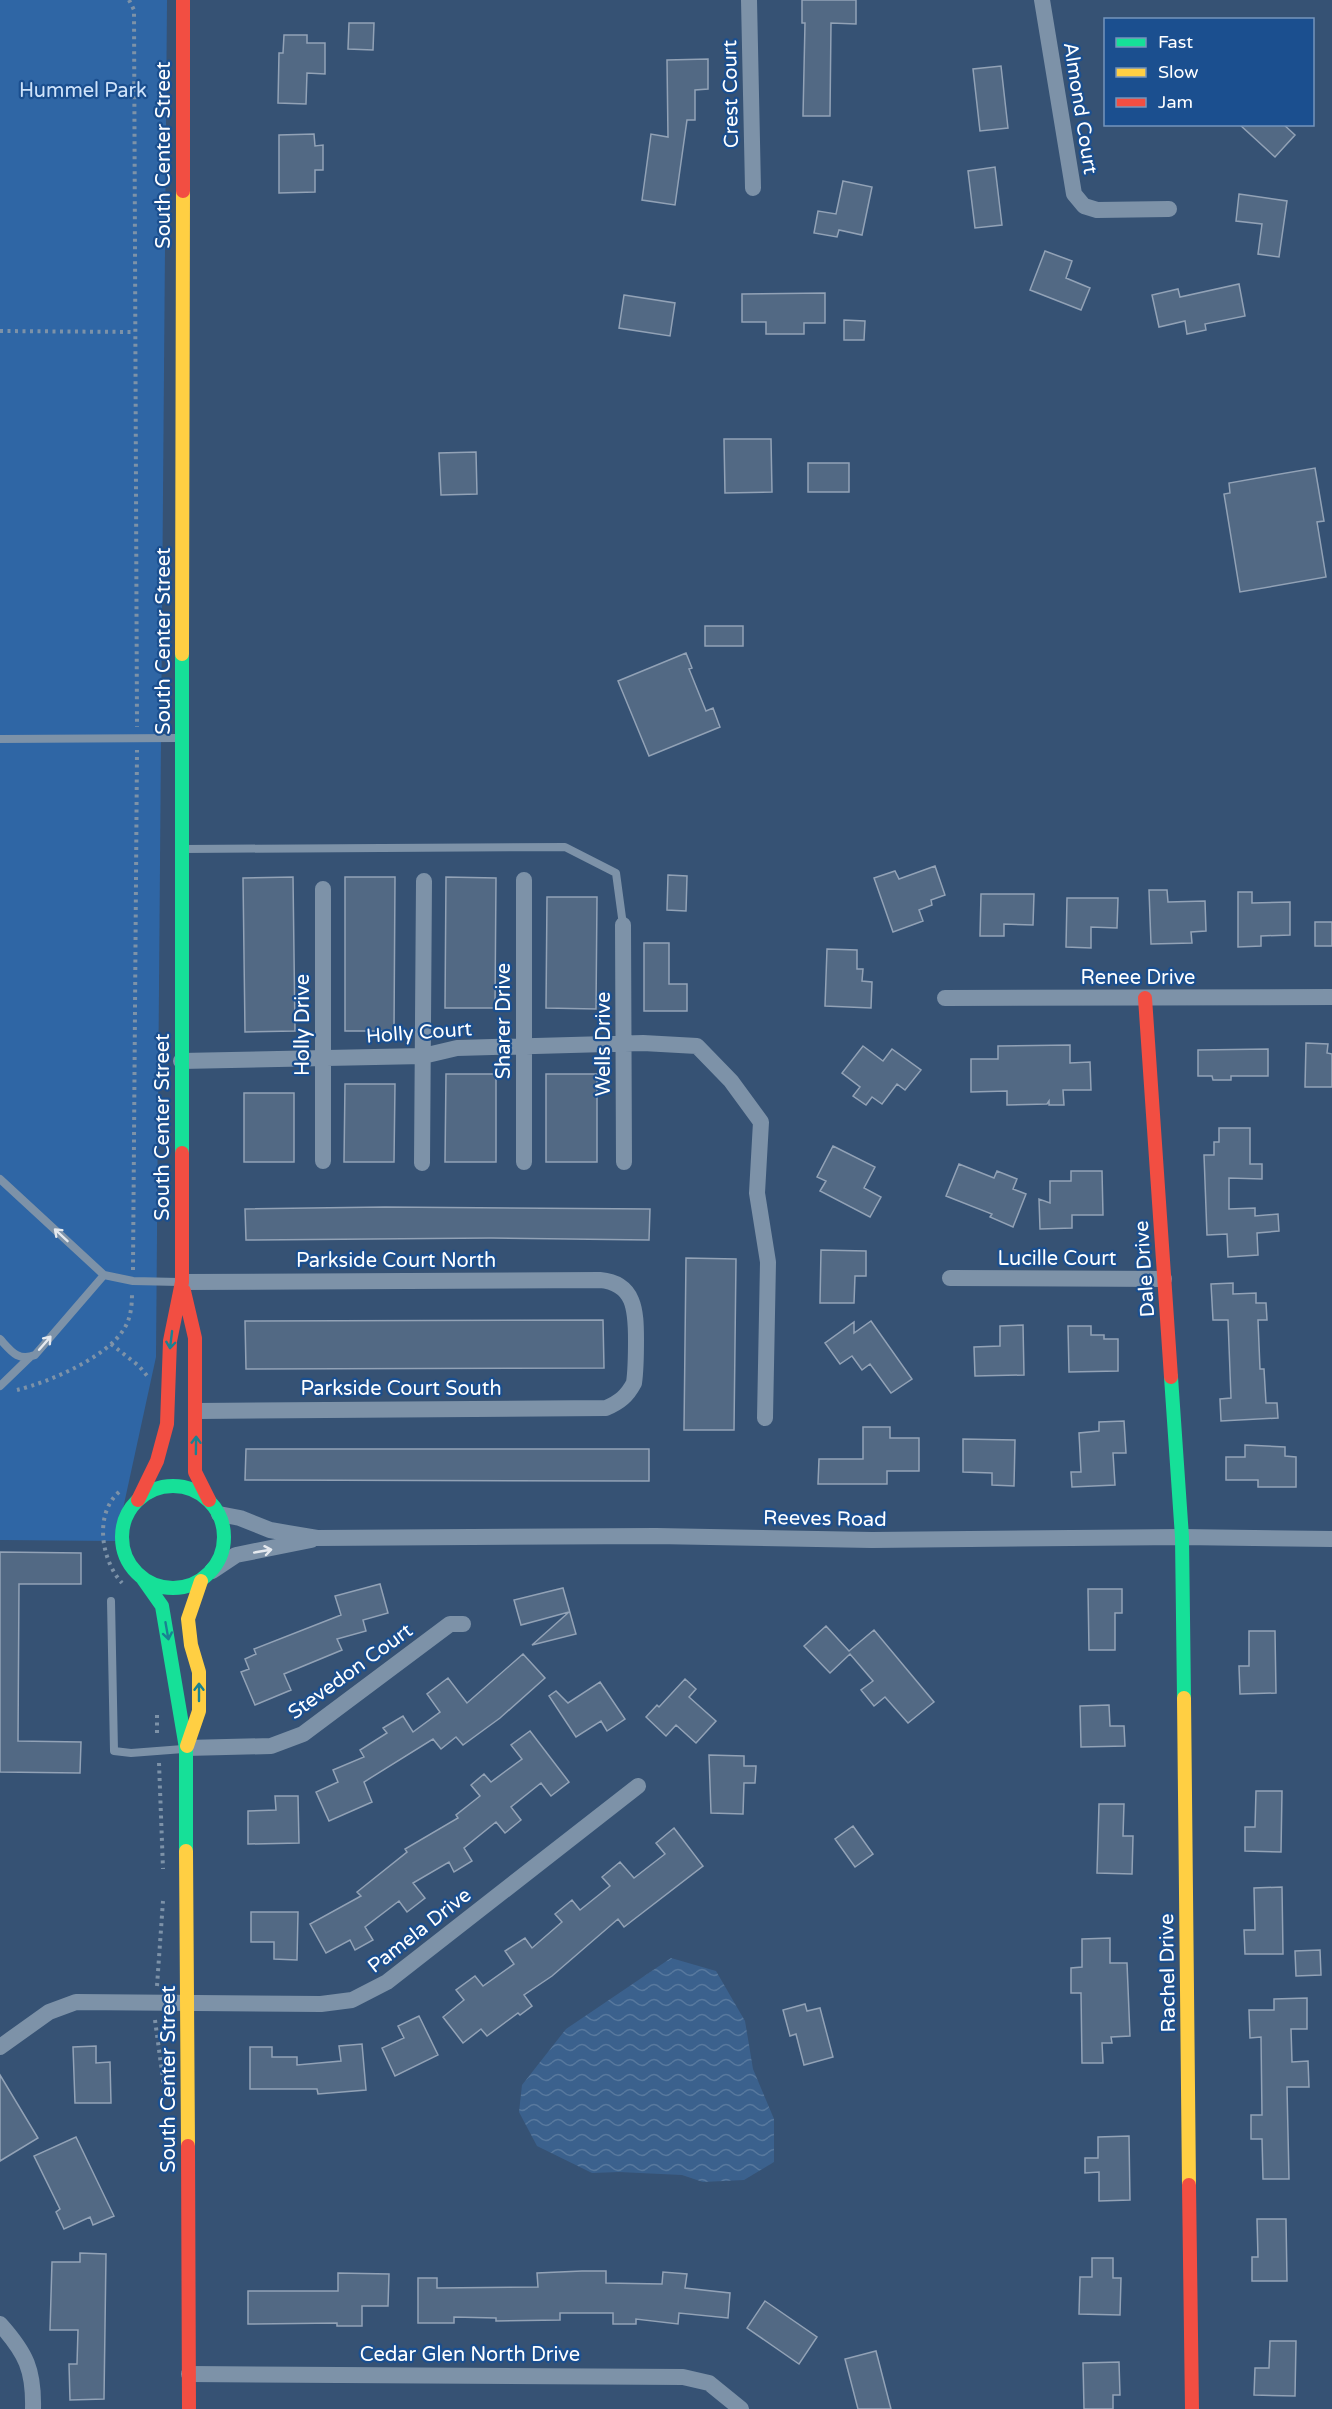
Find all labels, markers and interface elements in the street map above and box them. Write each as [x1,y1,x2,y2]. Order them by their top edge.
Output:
legend [1104,18,1314,126]
text: Fast [1158,31,1193,53]
street label: Crest Court [718,39,744,148]
street label: Almond Court [1058,40,1102,176]
street label: South Center Street [152,61,176,249]
text: Slow [1158,61,1199,83]
park label: Hummel Park [19,79,147,103]
text: Jam [1158,91,1193,113]
street label: South Center Street [152,547,176,735]
street label: Sharer Drive [492,963,516,1079]
street label: Renee Drive [1081,966,1195,990]
street label: Holly Drive [291,974,315,1076]
street label: Wells Drive [592,992,616,1096]
street label: Holly Court [365,1017,473,1049]
street label: South Center Street [151,1033,175,1221]
street label: Dale Drive [1130,1220,1160,1318]
one-way arrow [54,1228,69,1242]
street label: Lucille Court [997,1247,1117,1271]
street label: Parkside Court North [296,1249,496,1273]
one-way arrow [165,1329,176,1349]
one-way arrow [38,1336,52,1351]
street label: Parkside Court South [300,1377,502,1401]
one-way arrow [190,1435,202,1455]
street label: Reeves Road [763,1506,887,1532]
one-way arrow [253,1545,273,1556]
street label: Stevedon Court [284,1618,418,1725]
one-way arrow [162,1621,173,1640]
one-way arrow [193,1682,205,1702]
street label: Pamela Drive [363,1883,476,1979]
street label: Rachel Drive [1155,1913,1181,2033]
street label: South Center Street [157,1985,181,2173]
street label: Cedar Glen North Drive [360,2343,580,2367]

